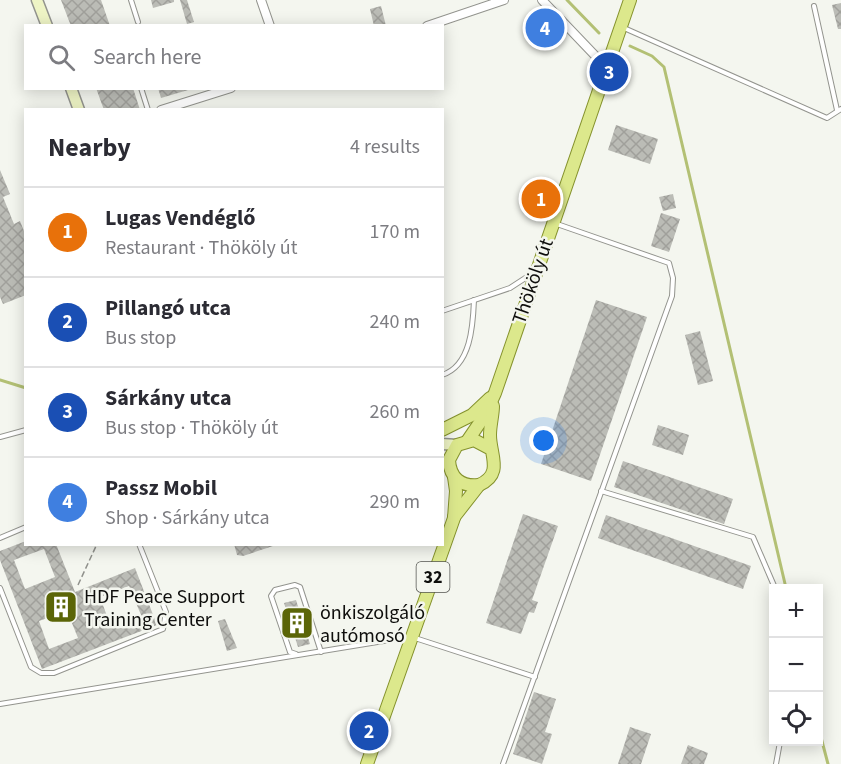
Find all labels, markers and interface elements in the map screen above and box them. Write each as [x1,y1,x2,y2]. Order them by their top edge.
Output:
pin: 4 [526,6,564,51]
search box [24,24,444,90]
icon: search [45,41,78,74]
text: Search here [93,41,201,73]
pin: 3 [590,50,628,94]
text: Nearby [48,129,131,166]
text: 4 results [350,133,420,161]
pin: 1 [522,176,560,222]
text: Lugas Vendéglő [105,202,256,234]
text: 1 [62,218,73,246]
text: 170 m [370,218,420,246]
text: Restaurant · Thököly út [105,234,298,262]
street label: Thököly út [505,235,561,328]
text: Pillangó utca [105,292,231,324]
text: 2 [62,308,73,336]
text: 240 m [370,308,420,336]
text: Bus stop [105,324,176,352]
text: Sárkány utca [105,382,232,414]
text: 3 [62,398,73,426]
text: 260 m [370,398,420,426]
text: Bus stop · Thököly út [105,414,278,442]
your location [529,426,558,455]
text: Passz Mobil [105,472,217,504]
text: 4 [62,488,73,516]
text: 290 m [370,488,420,516]
text: Shop · Sárkány utca [105,504,270,532]
road number: 32 [416,562,450,592]
place label: HDF Peace Support Training Center [84,583,245,634]
map controls [769,584,823,746]
button: + [769,584,823,638]
building icon: HDF Peace Support Training Center [43,589,79,625]
place label: önkiszolgáló autómosó [320,599,425,650]
building icon: önkiszolgáló autómosó [279,605,315,641]
button: − [769,638,823,692]
button: locate [769,692,823,746]
pin: 2 [350,708,388,754]

